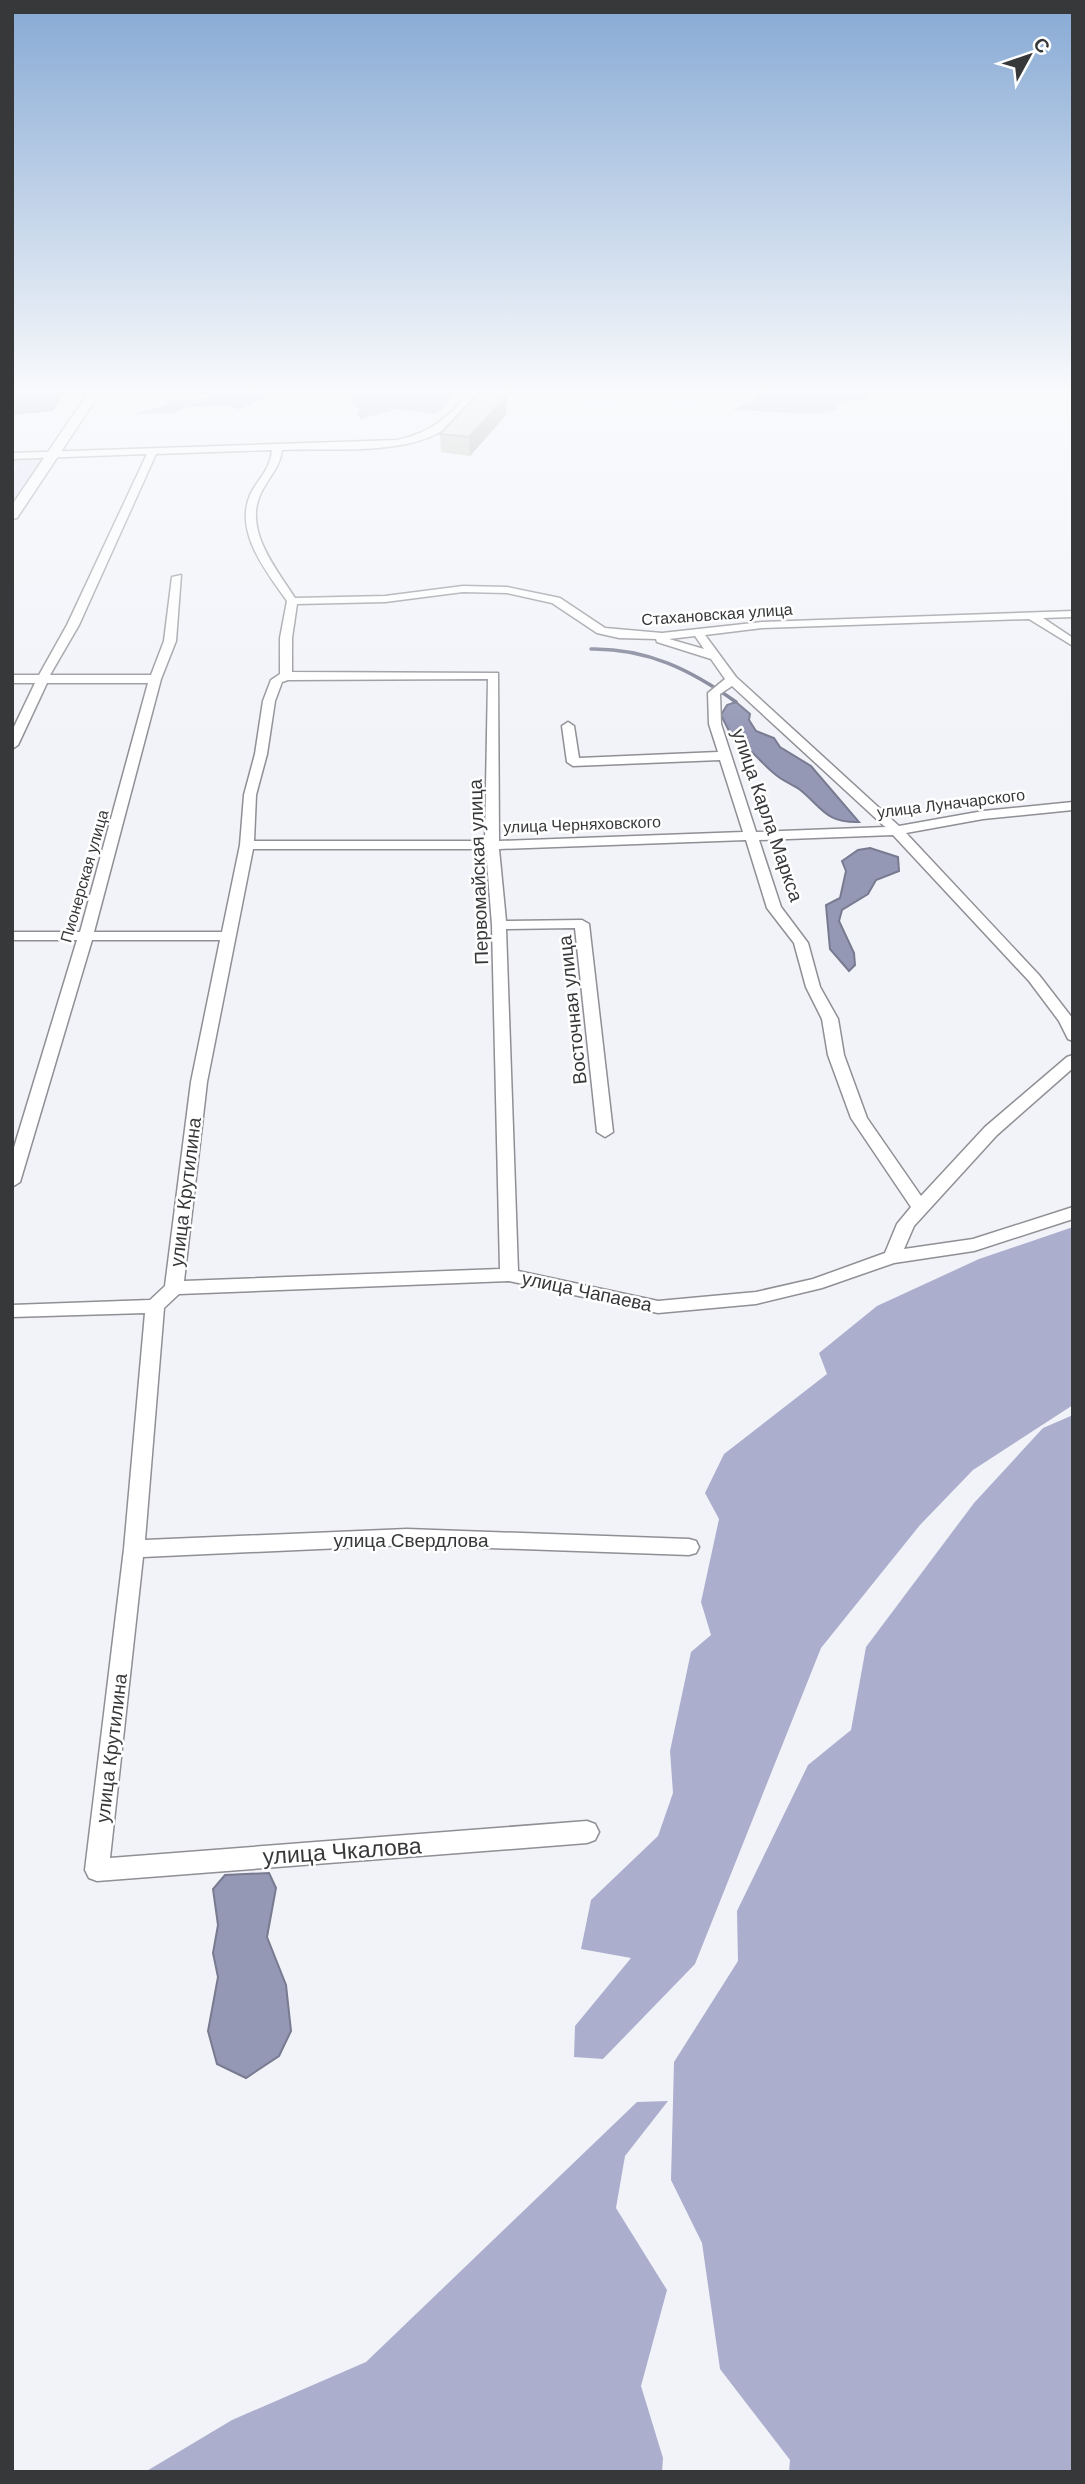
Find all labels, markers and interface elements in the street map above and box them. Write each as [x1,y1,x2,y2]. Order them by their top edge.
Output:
north arrow [994,21,1064,91]
text: С [1028,32,1056,59]
street label: Стахановская улица [641,599,793,630]
street label: улица Карла Маркса [726,725,809,905]
street label: Первомайская улица [463,778,494,965]
street label: улица Луначарского [876,784,1026,823]
street label: Пионерская улица [55,807,113,945]
street label: улица Черняховского [503,811,661,838]
street label: Восточная улица [552,934,593,1086]
street label: улица Крутилина [164,1116,207,1268]
street label: улица Чапаева [520,1265,655,1318]
street label: улица Свердлова [334,1528,489,1553]
street label: улица Крутилина [90,1672,133,1824]
street label: улица Чкалова [262,1830,423,1872]

